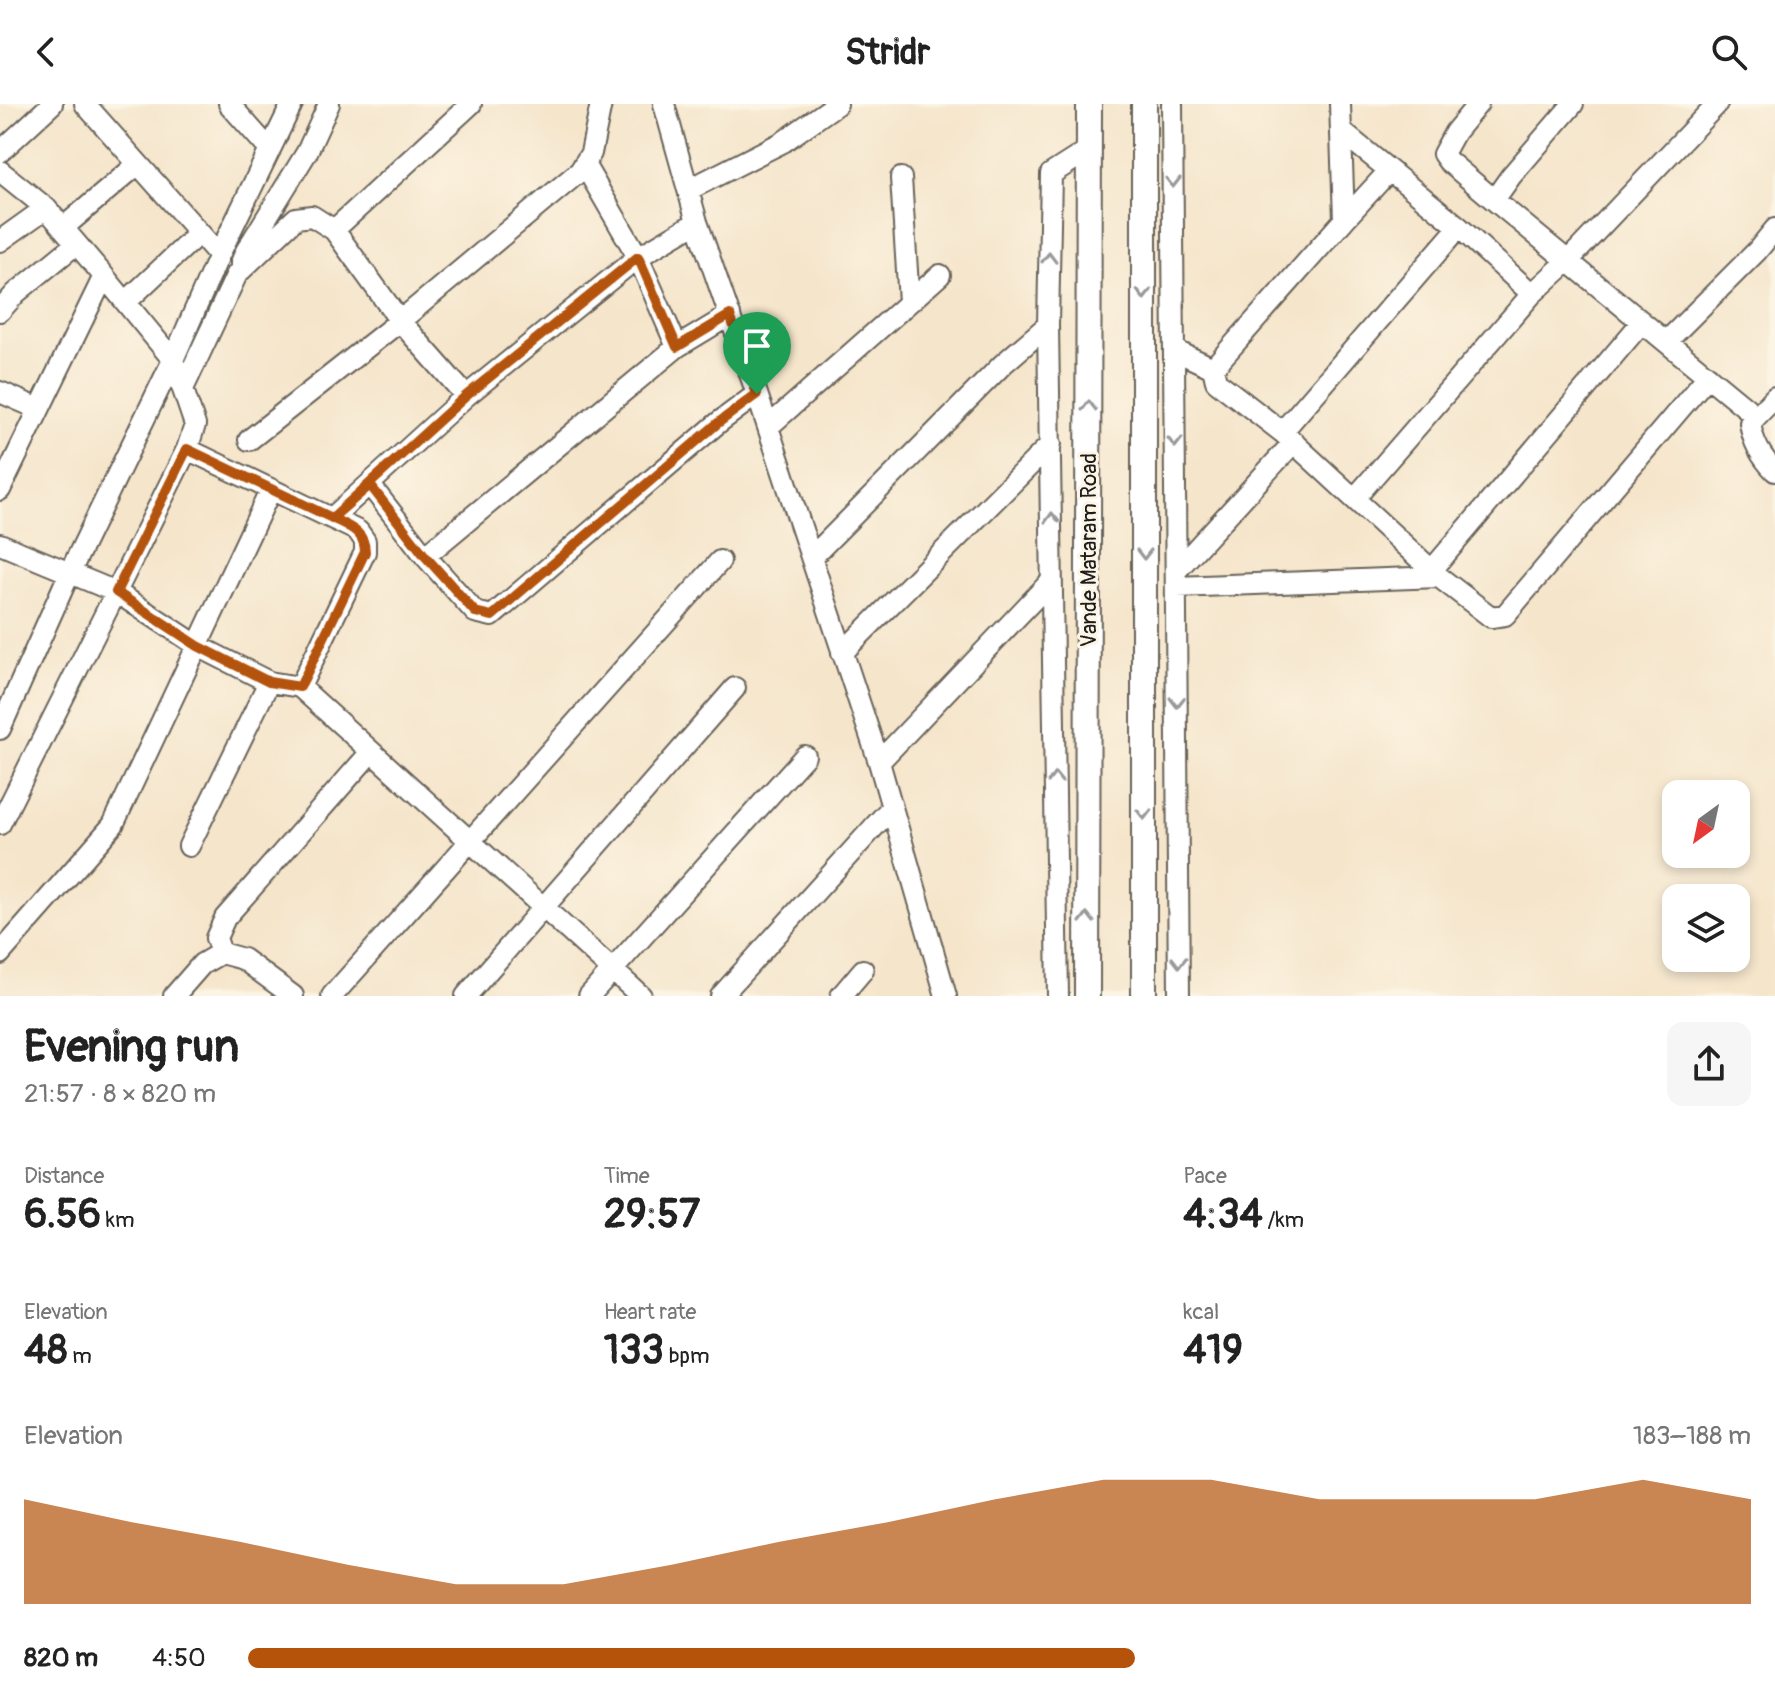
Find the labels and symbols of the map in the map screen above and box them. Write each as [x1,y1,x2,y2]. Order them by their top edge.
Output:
one-way arrow [1164,176,1182,189]
one-way arrow [1040,251,1058,264]
one-way arrow [1135,288,1153,301]
pin [723,312,791,394]
one-way arrow [1080,399,1098,412]
one-way arrow [1166,436,1184,449]
street label: Vande Mataram Road [1075,453,1103,647]
one-way arrow [1043,511,1060,524]
one-way arrow [1135,548,1153,561]
one-way arrow [1168,696,1186,709]
one-way arrow [1046,771,1064,784]
north arrow [1662,780,1750,868]
one-way arrow [1135,808,1153,821]
one-way arrow [1078,911,1096,924]
one-way arrow [1170,956,1188,969]

